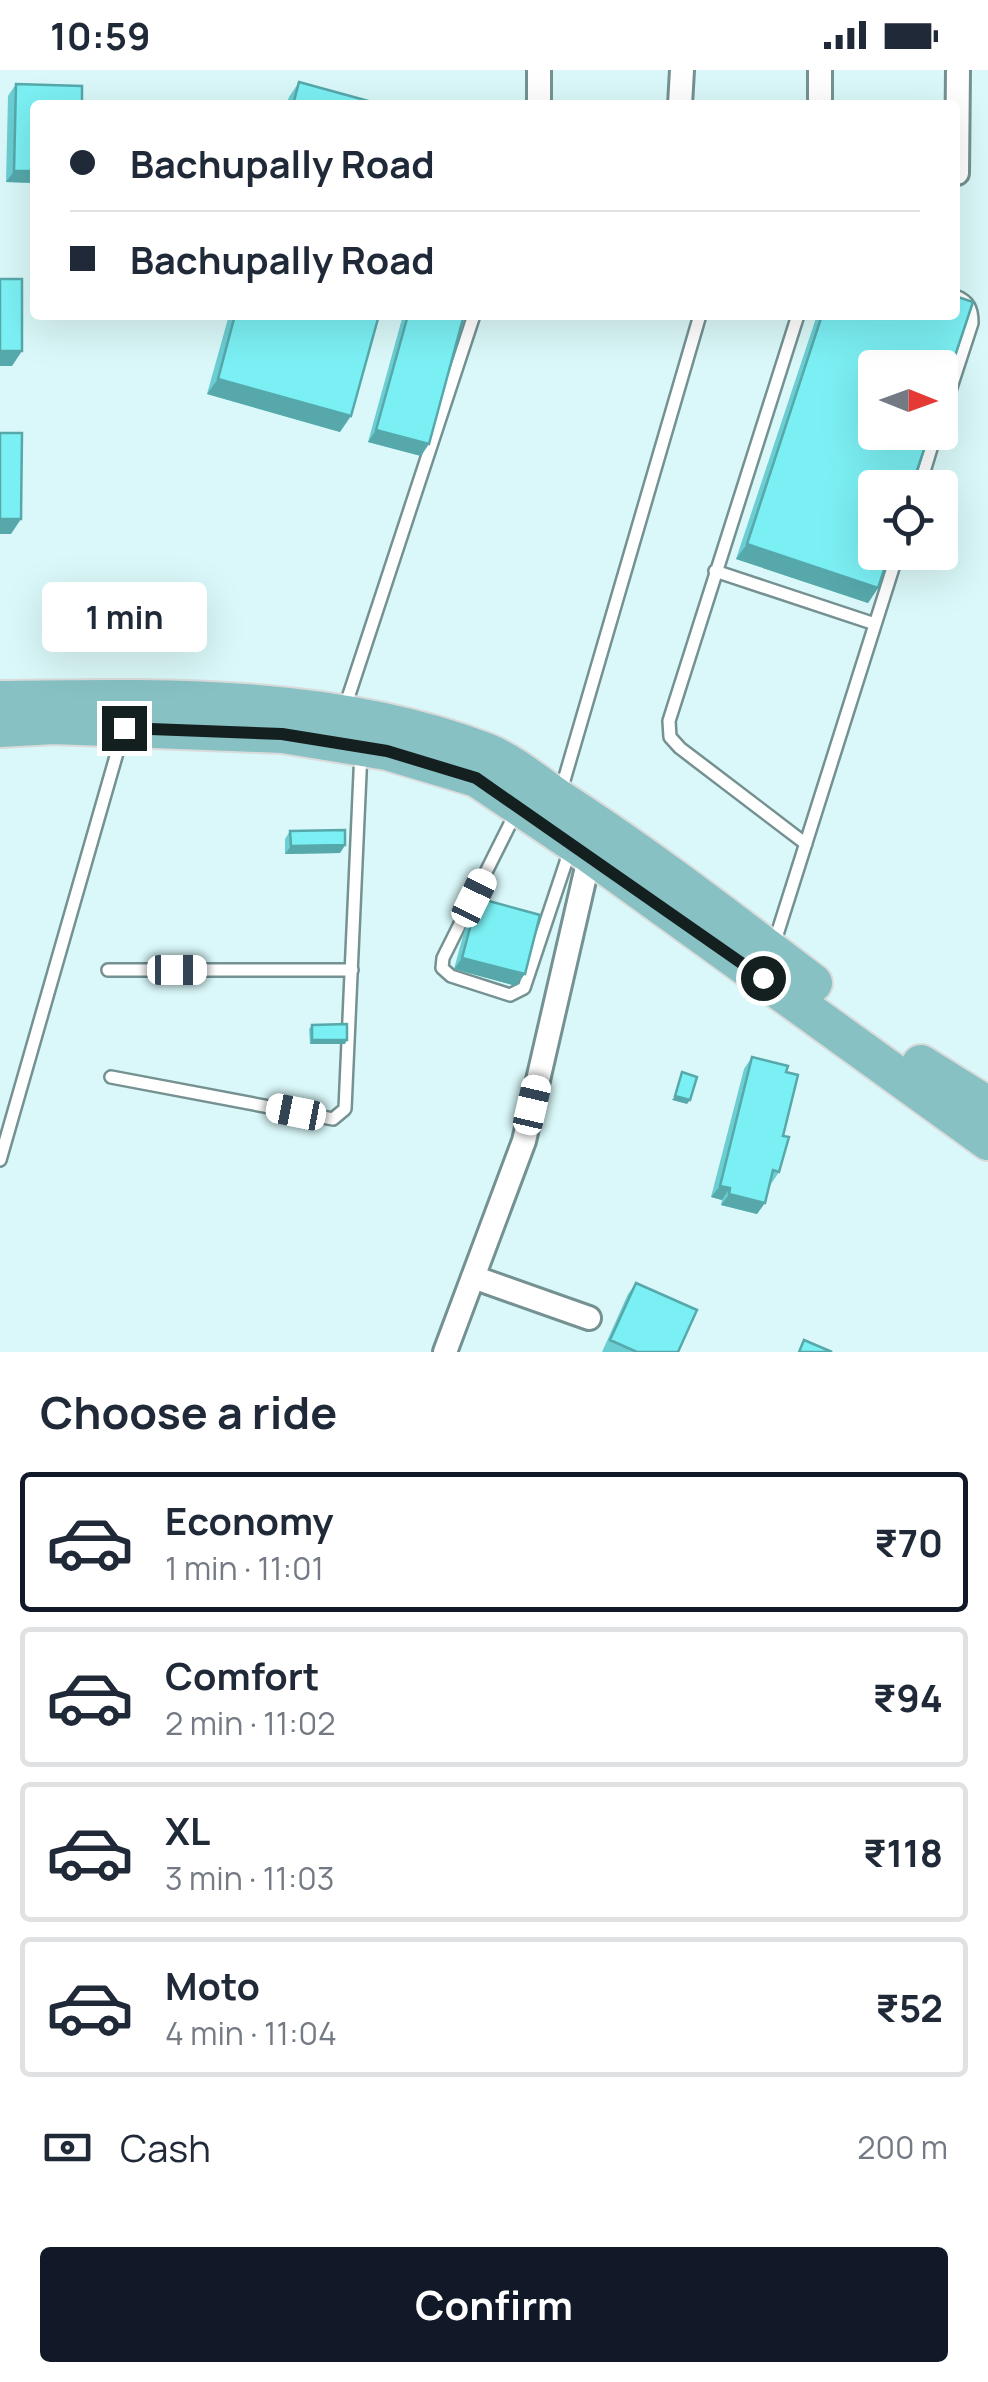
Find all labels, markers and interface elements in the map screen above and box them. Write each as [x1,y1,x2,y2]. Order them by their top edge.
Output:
text: 10:59 [50,9,151,61]
text: Bachupally Road [130,137,435,189]
text: Bachupally Road [130,233,435,285]
north arrow [858,350,958,450]
map controls [858,350,958,570]
button: locate [858,470,958,570]
callout: 1 min [42,583,206,653]
text: 1 min [85,595,164,639]
route end [102,706,147,751]
car [447,864,501,932]
car [147,955,207,985]
route start [741,956,786,1001]
car [511,1072,553,1138]
car [264,1092,328,1132]
text: Choose a ride [40,1381,337,1443]
text: Economy [165,1494,334,1546]
icon: car [45,1497,135,1587]
text: ₹70 [874,1516,943,1568]
text: 1 min · 11:01 [165,1546,324,1590]
text: Comfort [165,1649,319,1701]
icon: car [45,1652,135,1742]
text: ₹94 [873,1671,943,1723]
text: 2 min · 11:02 [165,1701,336,1745]
text: XL [165,1804,210,1856]
icon: car [45,1807,135,1897]
text: ₹118 [863,1826,943,1878]
text: 3 min · 11:03 [165,1856,335,1900]
text: Moto [165,1959,260,2011]
icon: car [45,1962,135,2052]
text: ₹52 [876,1981,943,2033]
text: 4 min · 11:04 [165,2011,337,2055]
icon: cash [40,2120,95,2175]
text: Cash [120,2121,211,2173]
text: 200 m [857,2125,948,2169]
button: Confirm [40,2247,948,2362]

